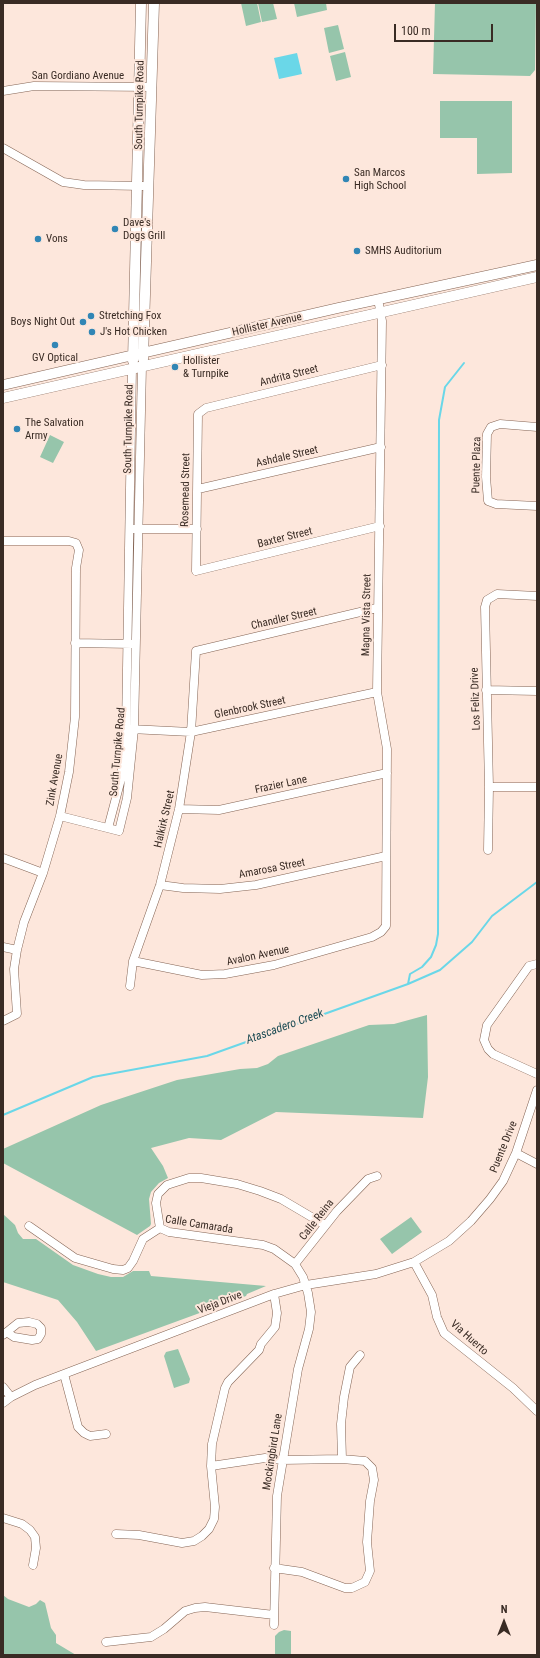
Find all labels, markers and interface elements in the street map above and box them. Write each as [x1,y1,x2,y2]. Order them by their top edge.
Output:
scale bar [396,16,495,42]
text: 100 m [401,24,431,38]
street label: South Turnpike Road [133,60,147,150]
street label: San Gordiano Avenue [32,69,124,83]
place label: San Marcos High School [354,166,406,192]
marker: San Marcos High School [341,174,351,184]
place label: Dave's Dogs Grill [123,216,165,242]
marker: Dave's Dogs Grill [110,224,120,234]
place label: Vons [46,232,68,246]
marker: Vons [33,234,43,244]
place label: SMHS Auditorium [365,244,442,258]
marker: SMHS Auditorium [352,246,362,256]
place label: Stretching Fox [99,309,161,323]
marker: Stretching Fox [86,311,96,321]
street label: Hollister Avenue [231,311,303,339]
place label: Boys Night Out [10,315,75,329]
marker: Boys Night Out [78,317,88,327]
place label: J's Hot Chicken [100,325,167,339]
marker: J's Hot Chicken [87,327,97,337]
marker: GV Optical [50,340,60,350]
place label: GV Optical [32,351,78,365]
place label: Hollister & Turnpike [183,354,229,380]
marker: Hollister & Turnpike [170,362,180,372]
street label: Andrita Street [258,362,320,390]
street label: South Turnpike Road [122,384,136,474]
place label: The Salvation Army [25,416,84,442]
marker: The Salvation Army [12,424,22,434]
street label: Puente Plaza [470,436,484,494]
street label: Ashdale Street [255,443,319,471]
street label: Rosemead Street [179,453,193,527]
street label: Baxter Street [256,525,314,551]
street label: Magna Vista Street [360,574,374,656]
street label: Chandler Street [250,605,318,633]
street label: Los Feliz Drive [468,667,484,731]
street label: Glenbrook Street [213,694,287,722]
street label: South Turnpike Road [108,707,128,797]
street label: Zink Avenue [44,753,66,807]
street label: Frazier Lane [254,773,308,797]
street label: Halkirk Street [152,789,178,849]
street label: Amarosa Street [238,856,306,882]
street label: Avalon Avenue [226,943,290,969]
water label: Atascadero Creek [244,1006,326,1048]
street label: Puente Drive [488,1119,520,1175]
street label: Calle Reina [297,1197,337,1243]
street label: Calle Camarada [164,1213,234,1237]
street label: Vieja Drive [196,1289,244,1317]
street label: Via Huerto [447,1318,491,1358]
street label: Mockingbird Lane [260,1413,286,1491]
north arrow [484,1602,524,1642]
text: N [501,1603,507,1616]

